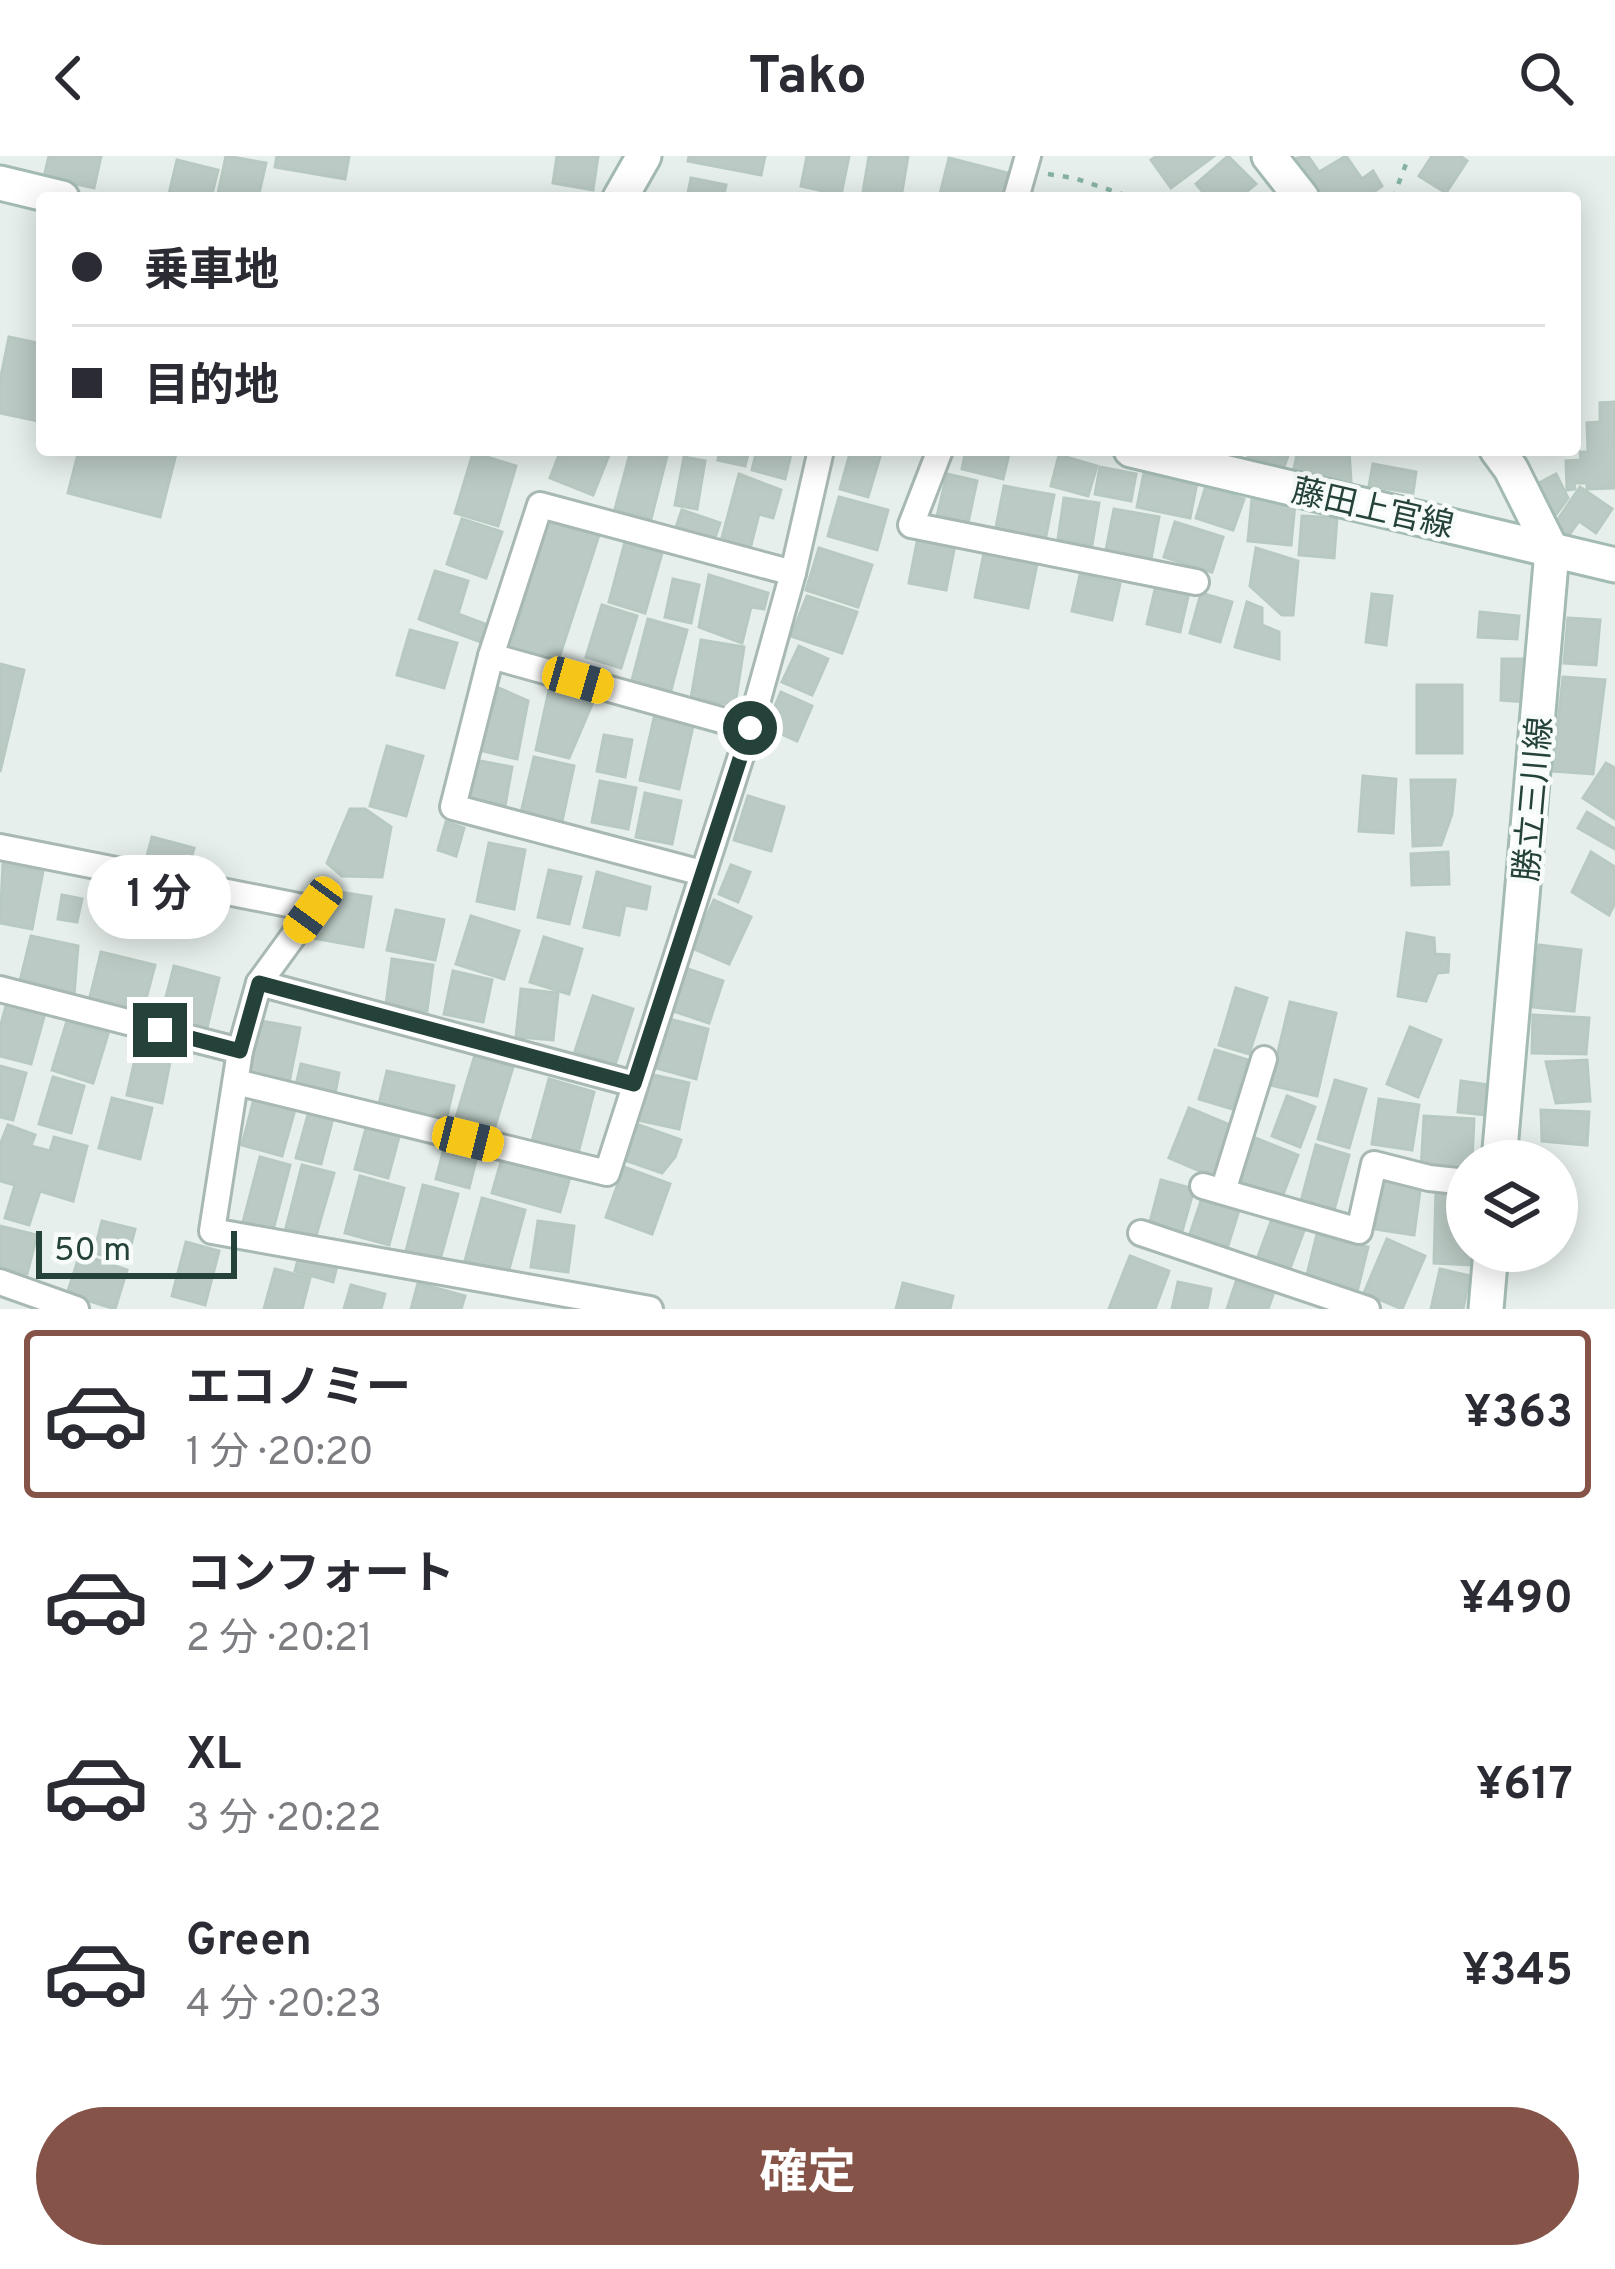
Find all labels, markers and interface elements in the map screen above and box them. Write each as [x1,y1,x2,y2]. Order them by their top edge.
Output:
text: Tako [748,44,867,113]
icon: back [36,45,102,111]
icon: search [1513,45,1579,111]
text: 乗車地 [144,245,279,302]
text: 目的地 [144,360,279,417]
street label: 藤田上官線 [1287,472,1457,550]
car [538,653,618,707]
route start [723,701,777,755]
street label: 勝立三川線 [1508,715,1564,883]
callout: 1 分 [88,856,232,940]
car [277,870,349,950]
text: 1 分 [127,872,191,921]
route end [133,1003,187,1057]
car [429,1113,507,1165]
map controls [1446,1140,1578,1272]
button: layers [1446,1140,1578,1272]
scale bar [36,1225,237,1278]
text: 50 m [54,1231,131,1273]
icon: car [42,1360,150,1468]
text: エコノミー [186,1362,411,1419]
text: ¥363 [1464,1386,1573,1443]
text: 1 分 · 20:20 [186,1430,374,1479]
icon: car [42,1546,150,1654]
text: コンフォート [186,1548,455,1605]
text: ¥490 [1459,1572,1573,1629]
text: 2 分 · 20:21 [186,1616,372,1665]
text: XL [186,1728,241,1785]
icon: car [42,1732,150,1840]
text: ¥617 [1476,1758,1573,1815]
text: 3 分 · 20:22 [186,1796,381,1845]
text: Green [186,1914,312,1971]
icon: car [42,1918,150,2026]
text: ¥345 [1462,1944,1573,2001]
text: 4 分 · 20:23 [186,1982,382,2031]
button: 確定 [36,2107,1579,2245]

